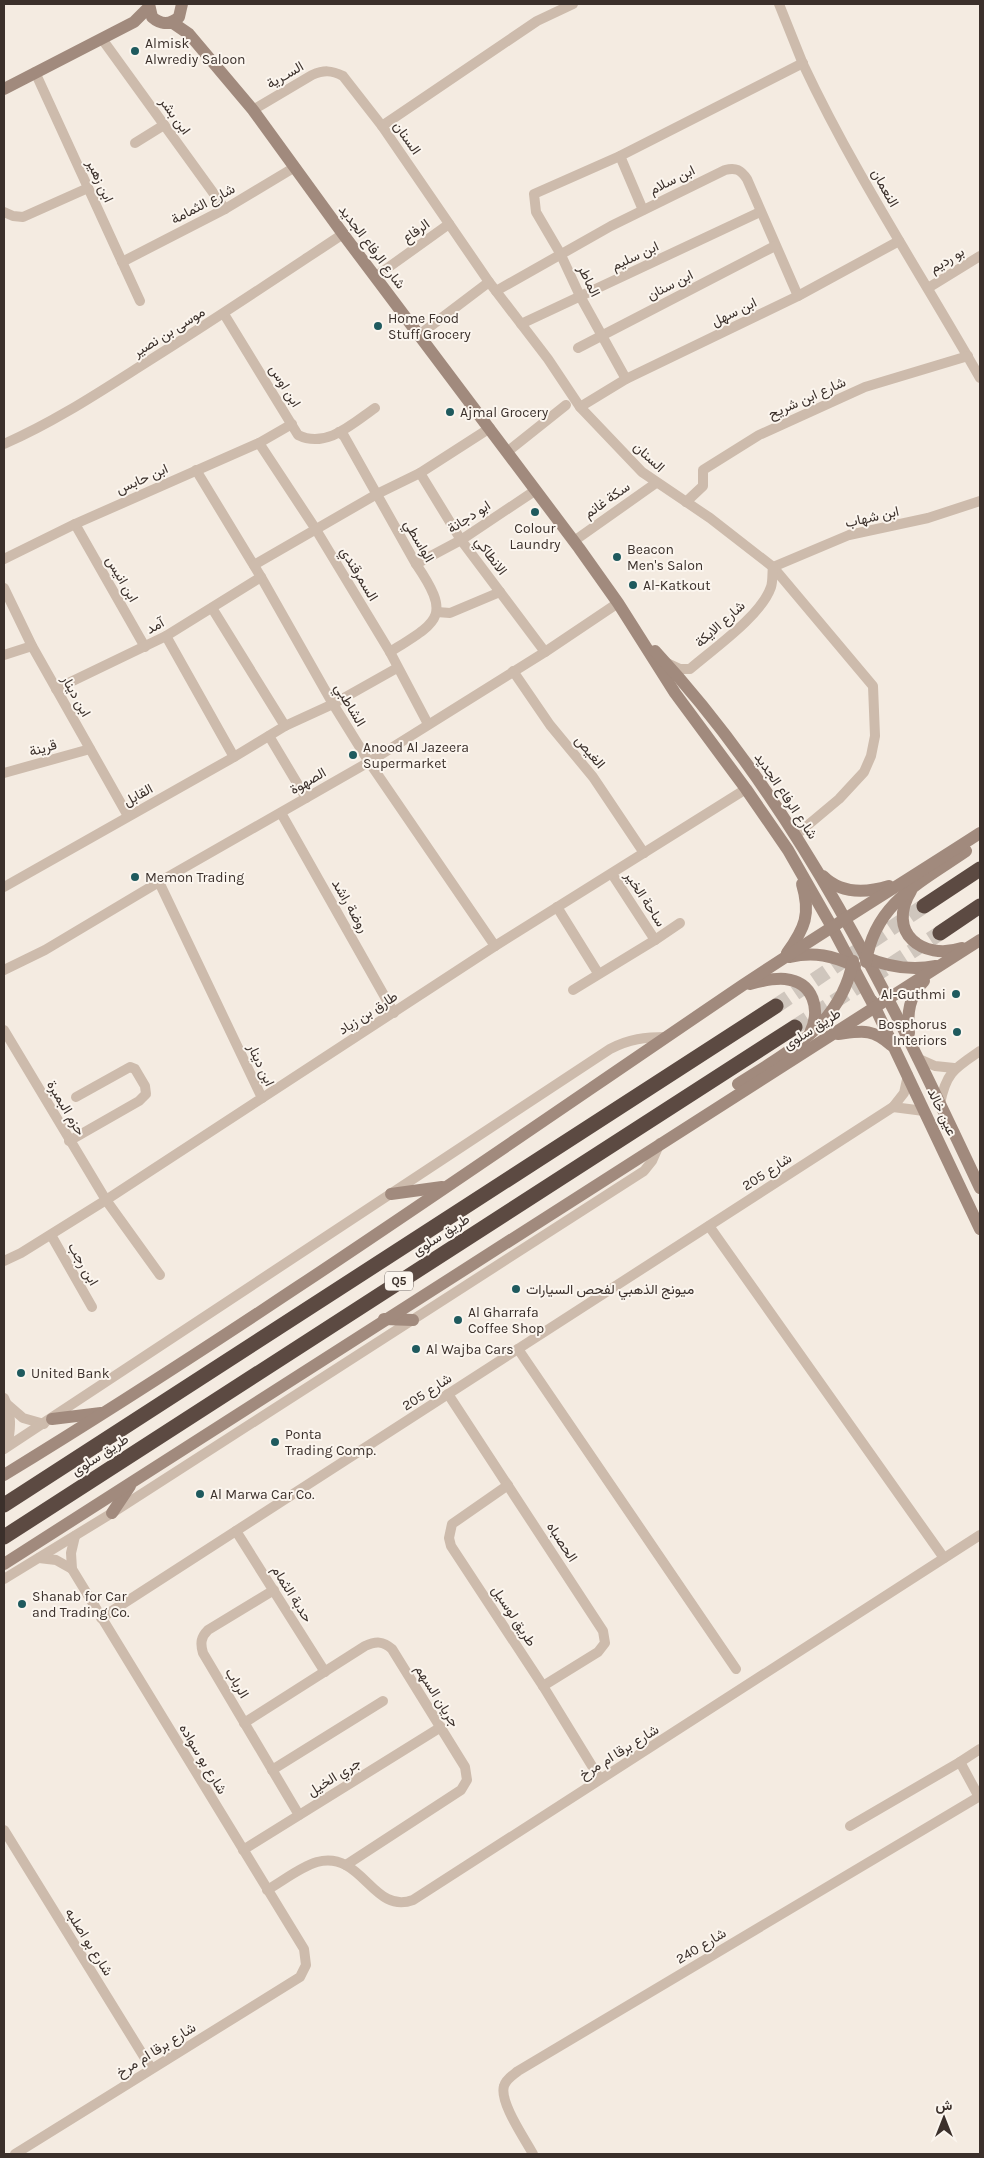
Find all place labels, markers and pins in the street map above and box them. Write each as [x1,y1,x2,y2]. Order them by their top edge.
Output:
place label: Almisk Alwrediy Saloon [145,35,246,68]
marker: Almisk Alwrediy Saloon [129,45,141,57]
place label: Home Food Stuff Grocery [388,310,471,343]
marker: Home Food Stuff Grocery [372,320,384,332]
place label: Ajmal Grocery [460,404,549,421]
marker: Ajmal Grocery [444,406,456,418]
marker: Colour Laundry [529,506,541,518]
place label: Colour Laundry [509,520,561,553]
place label: Beacon Men's Salon [627,541,703,574]
marker: Beacon Men's Salon [611,551,623,563]
place label: Al-Katkout [643,577,711,594]
marker: Al-Katkout [627,579,639,591]
place label: Anood Al Jazeera Supermarket [363,739,469,772]
marker: Anood Al Jazeera Supermarket [347,749,359,761]
place label: Memon Trading [145,869,244,886]
marker: Memon Trading [129,871,141,883]
place label: Al-Guthmi [881,986,946,1003]
marker: Al-Guthmi [950,988,962,1000]
place label: Bosphorus Interiors [878,1016,947,1049]
marker: Bosphorus Interiors [951,1026,963,1038]
place label: ميونج الذهبي لفحص السيارات [526,1281,694,1301]
marker: ميونج الذهبي لفحص السيارات [510,1283,522,1295]
place label: Al Gharrafa Coffee Shop [468,1304,544,1337]
marker: Al Gharrafa Coffee Shop [452,1314,464,1326]
place label: Al Wajba Cars [426,1341,514,1358]
marker: Al Wajba Cars [410,1343,422,1355]
place label: United Bank [31,1365,110,1382]
marker: United Bank [15,1367,27,1379]
place label: Ponta Trading Comp. [285,1426,376,1459]
marker: Ponta Trading Comp. [269,1436,281,1448]
place label: Al Marwa Car Co. [210,1486,315,1503]
marker: Al Marwa Car Co. [194,1488,206,1500]
place label: Shanab for Car and Trading Co. [32,1588,130,1621]
marker: Shanab for Car and Trading Co. [16,1598,28,1610]

